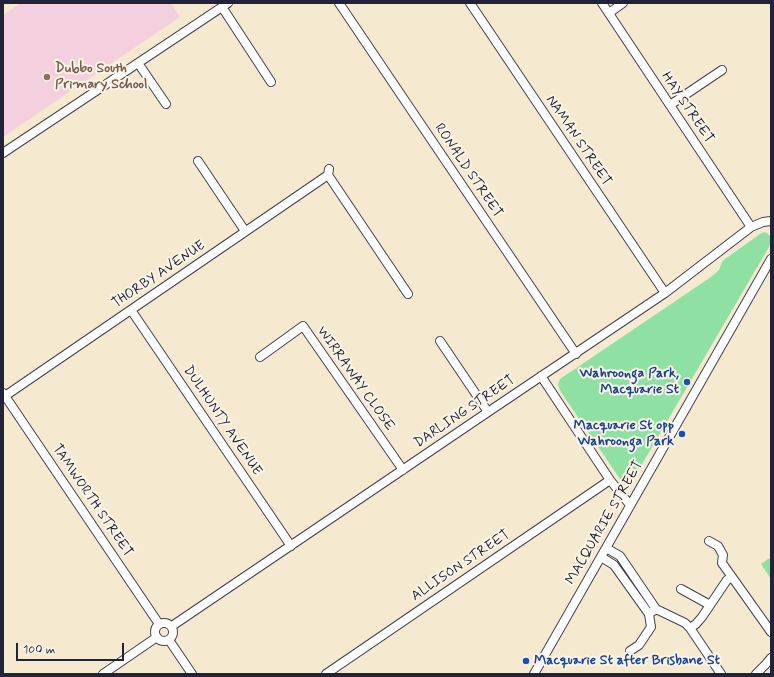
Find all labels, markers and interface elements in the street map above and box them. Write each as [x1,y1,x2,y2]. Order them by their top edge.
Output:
place label: Dubbo South Primary School [55,61,147,94]
street label: HAY STREET [657,69,717,147]
marker: Dubbo South Primary School [42,72,52,82]
street label: NAMAN STREET [542,93,614,189]
street label: RONALD STREET [430,121,506,221]
street label: THORBY AVENUE [109,238,209,312]
street label: WIRRAWAY CLOSE [313,323,397,435]
street label: DULHUNTY AVENUE [179,363,265,479]
place label: Wahroonga Park, Macquarie St [580,366,679,398]
street label: DARLING STREET [411,372,519,452]
marker: Wahroonga Park, Macquarie St [682,377,692,387]
place label: Macquarie St opp Wahroonga Park [574,418,674,450]
marker: Macquarie St opp Wahroonga Park [677,429,687,439]
street label: TAMWORTH STREET [48,441,136,561]
street label: MACQUARIE STREET [563,458,647,588]
street label: ALLISON STREET [408,527,514,605]
scale bar [18,635,126,661]
text: 100 m [23,642,55,658]
place label: Macquarie St after Brisbane St [534,653,720,669]
marker: Macquarie St after Brisbane St [521,656,531,666]

